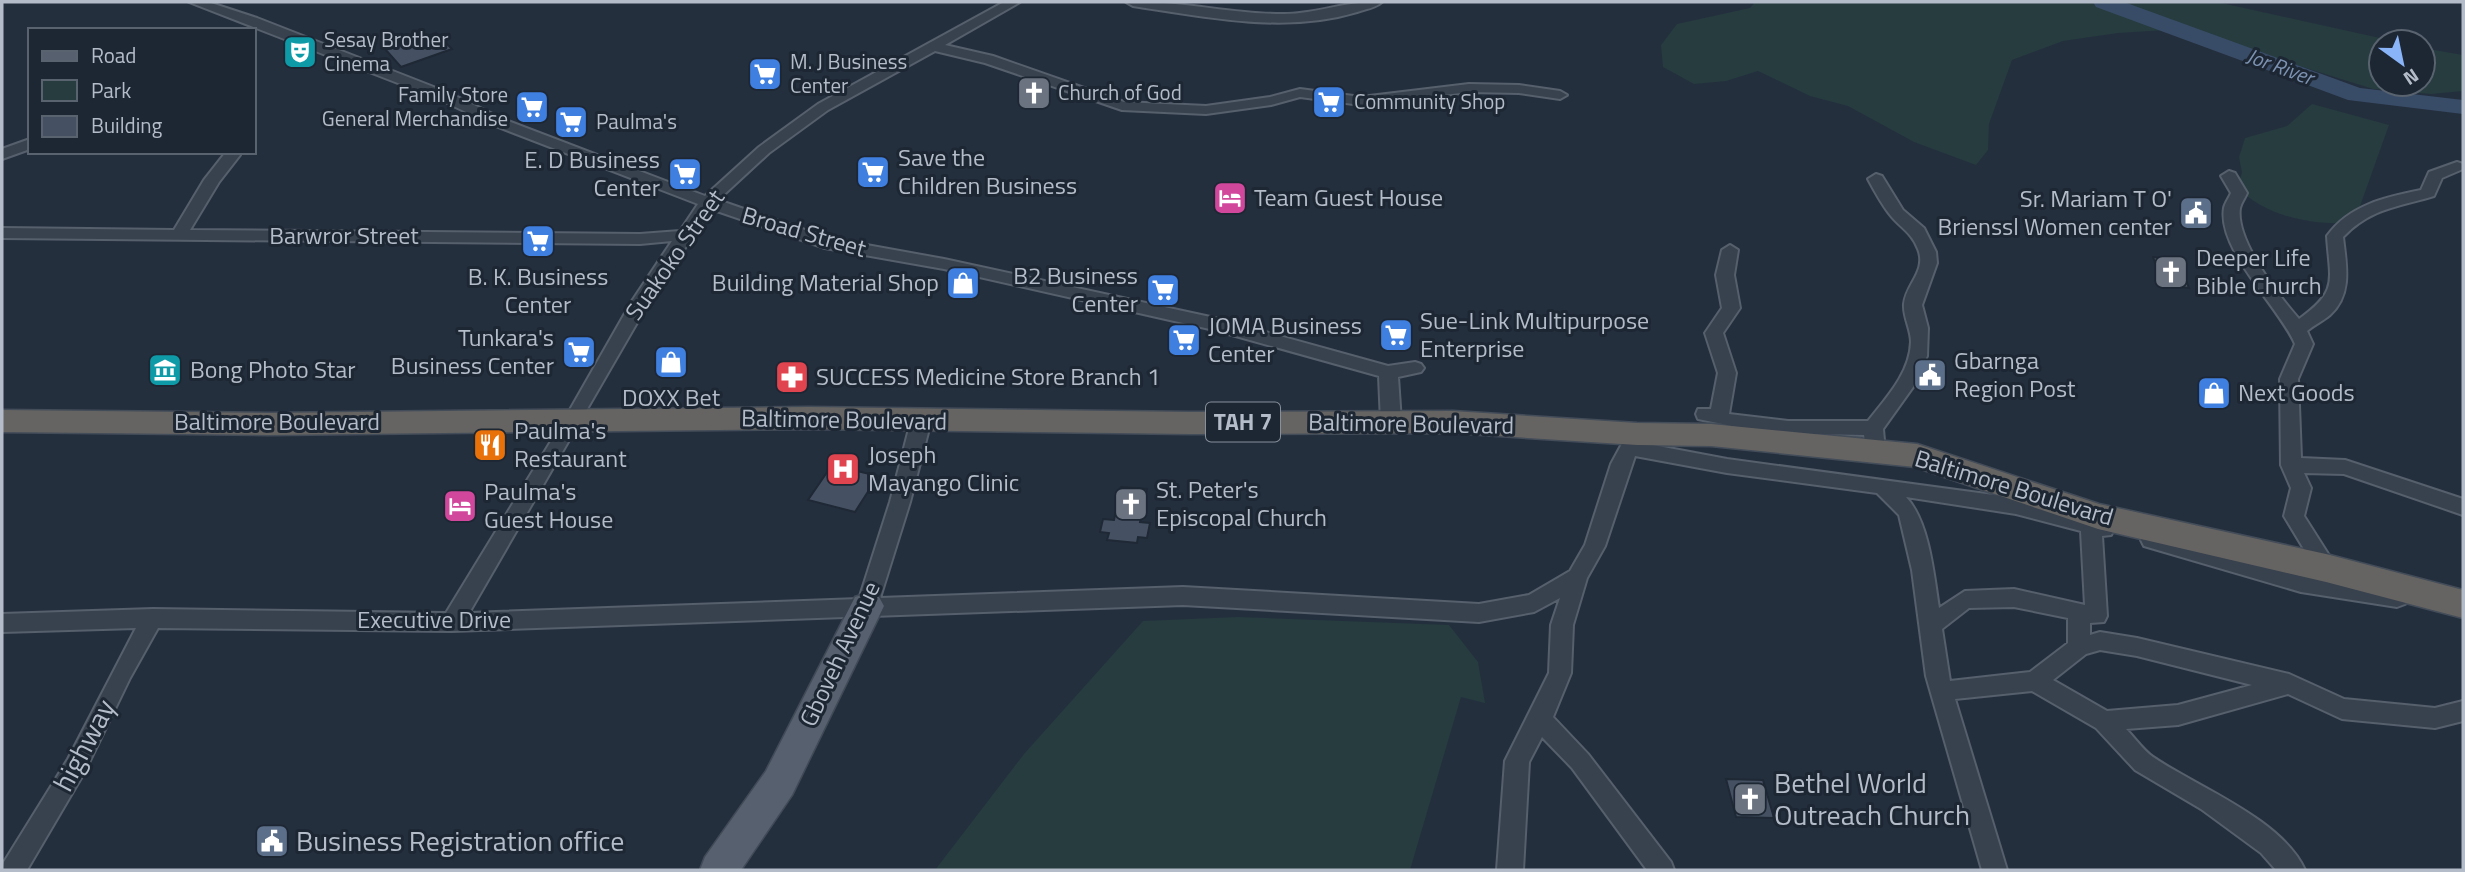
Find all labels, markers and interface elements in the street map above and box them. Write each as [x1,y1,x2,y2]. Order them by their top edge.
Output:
place label: Sesay Brother Cinema [324,23,448,79]
legend [28,28,256,154]
north arrow [2367,28,2437,98]
theatre icon: Sesay Brother Cinema [281,33,319,71]
text: Road [91,39,136,71]
water label: Jor River [2243,39,2320,94]
place label: M. J Business Center [790,45,907,101]
supermarket icon: M. J Business Center [746,55,784,93]
text: N [2398,62,2425,93]
text: Park [91,74,131,106]
church icon: Church of God [1015,74,1053,112]
place label: Church of God [1058,76,1182,108]
place label: Family Store General Merchandise [322,78,508,134]
supermarket icon: Community Shop [1310,83,1348,121]
place label: Community Shop [1354,85,1505,117]
supermarket icon: Family Store General Merchandise [513,88,551,126]
supermarket icon: Paulma's [552,103,590,141]
place label: Paulma's [596,105,677,137]
text: Building [91,109,163,141]
place label: Save the Children Business [898,139,1077,203]
place label: E. D Business Center [524,141,660,205]
supermarket icon: Save the Children Business [854,153,892,191]
supermarket icon: E. D Business Center [666,155,704,193]
hotel icon: Team Guest House [1211,179,1249,217]
place label: Team Guest House [1254,179,1443,215]
place label: Sr. Mariam T O' Brienssl Women center [1938,180,2172,244]
street label: Suakoko Street [616,181,733,327]
public building icon: Sr. Mariam T O' Brienssl Women center [2177,194,2215,232]
street label: Broad Street [738,196,871,266]
street label: Barwror Street [269,217,419,253]
supermarket icon: B. K. Business Center [519,222,557,260]
place label: Deeper Life Bible Church [2196,239,2322,303]
church icon: Deeper Life Bible Church [2152,253,2190,291]
place label: B2 Business Center [1013,257,1138,321]
place label: B. K. Business Center [468,258,608,322]
place label: Building Material Shop [712,264,939,300]
shop icon: Building Material Shop [944,264,982,302]
supermarket icon: B2 Business Center [1144,271,1182,309]
place label: Sue-Link Multipurpose Enterprise [1420,302,1649,366]
place label: JOMA Business Center [1208,307,1362,371]
supermarket icon: Sue-Link Multipurpose Enterprise [1377,316,1415,354]
place label: Tunkara's Business Center [391,319,554,383]
supermarket icon: JOMA Business Center [1165,321,1203,359]
supermarket icon: Tunkara's Business Center [560,333,598,371]
place label: Gbarnga Region Post [1954,342,2076,406]
shop icon: DOXX Bet [652,343,690,381]
museum icon: Bong Photo Star [146,351,184,389]
place label: Bong Photo Star [190,351,356,387]
public building icon: Gbarnga Region Post [1911,356,1949,394]
pharmacy icon: SUCCESS Medicine Store Branch 1 [773,358,811,396]
place label: SUCCESS Medicine Store Branch 1 [816,358,1160,394]
shop icon: Next Goods [2195,374,2233,412]
place label: Next Goods [2238,374,2355,410]
place label: DOXX Bet [622,379,721,415]
street label: Baltimore Boulevard [741,399,947,439]
road number: TAH 7 [1206,402,1280,442]
street label: Baltimore Boulevard [174,403,380,439]
street label: Baltimore Boulevard [1308,403,1514,443]
place label: Paulma's Restaurant [514,412,627,476]
restaurant icon: Paulma's Restaurant [471,426,509,464]
place label: Joseph Mayango Clinic [868,436,1019,500]
street label: Baltimore Boulevard [1911,440,2118,534]
hospital icon: Joseph Mayango Clinic [824,450,862,488]
place label: St. Peter's Episcopal Church [1156,471,1327,535]
place label: Paulma's Guest House [484,473,613,537]
church icon: St. Peter's Episcopal Church [1112,485,1150,523]
hotel icon: Paulma's Guest House [441,487,479,525]
street label: Gboveh Avenue [790,575,888,732]
street label: Executive Drive [357,601,511,637]
street label: highway [41,691,126,799]
place label: Bethel World Outreach Church [1774,761,1970,836]
church icon: Bethel World Outreach Church [1731,780,1769,818]
place label: Business Registration office [296,819,624,862]
public building icon: Business Registration office [253,822,291,860]

